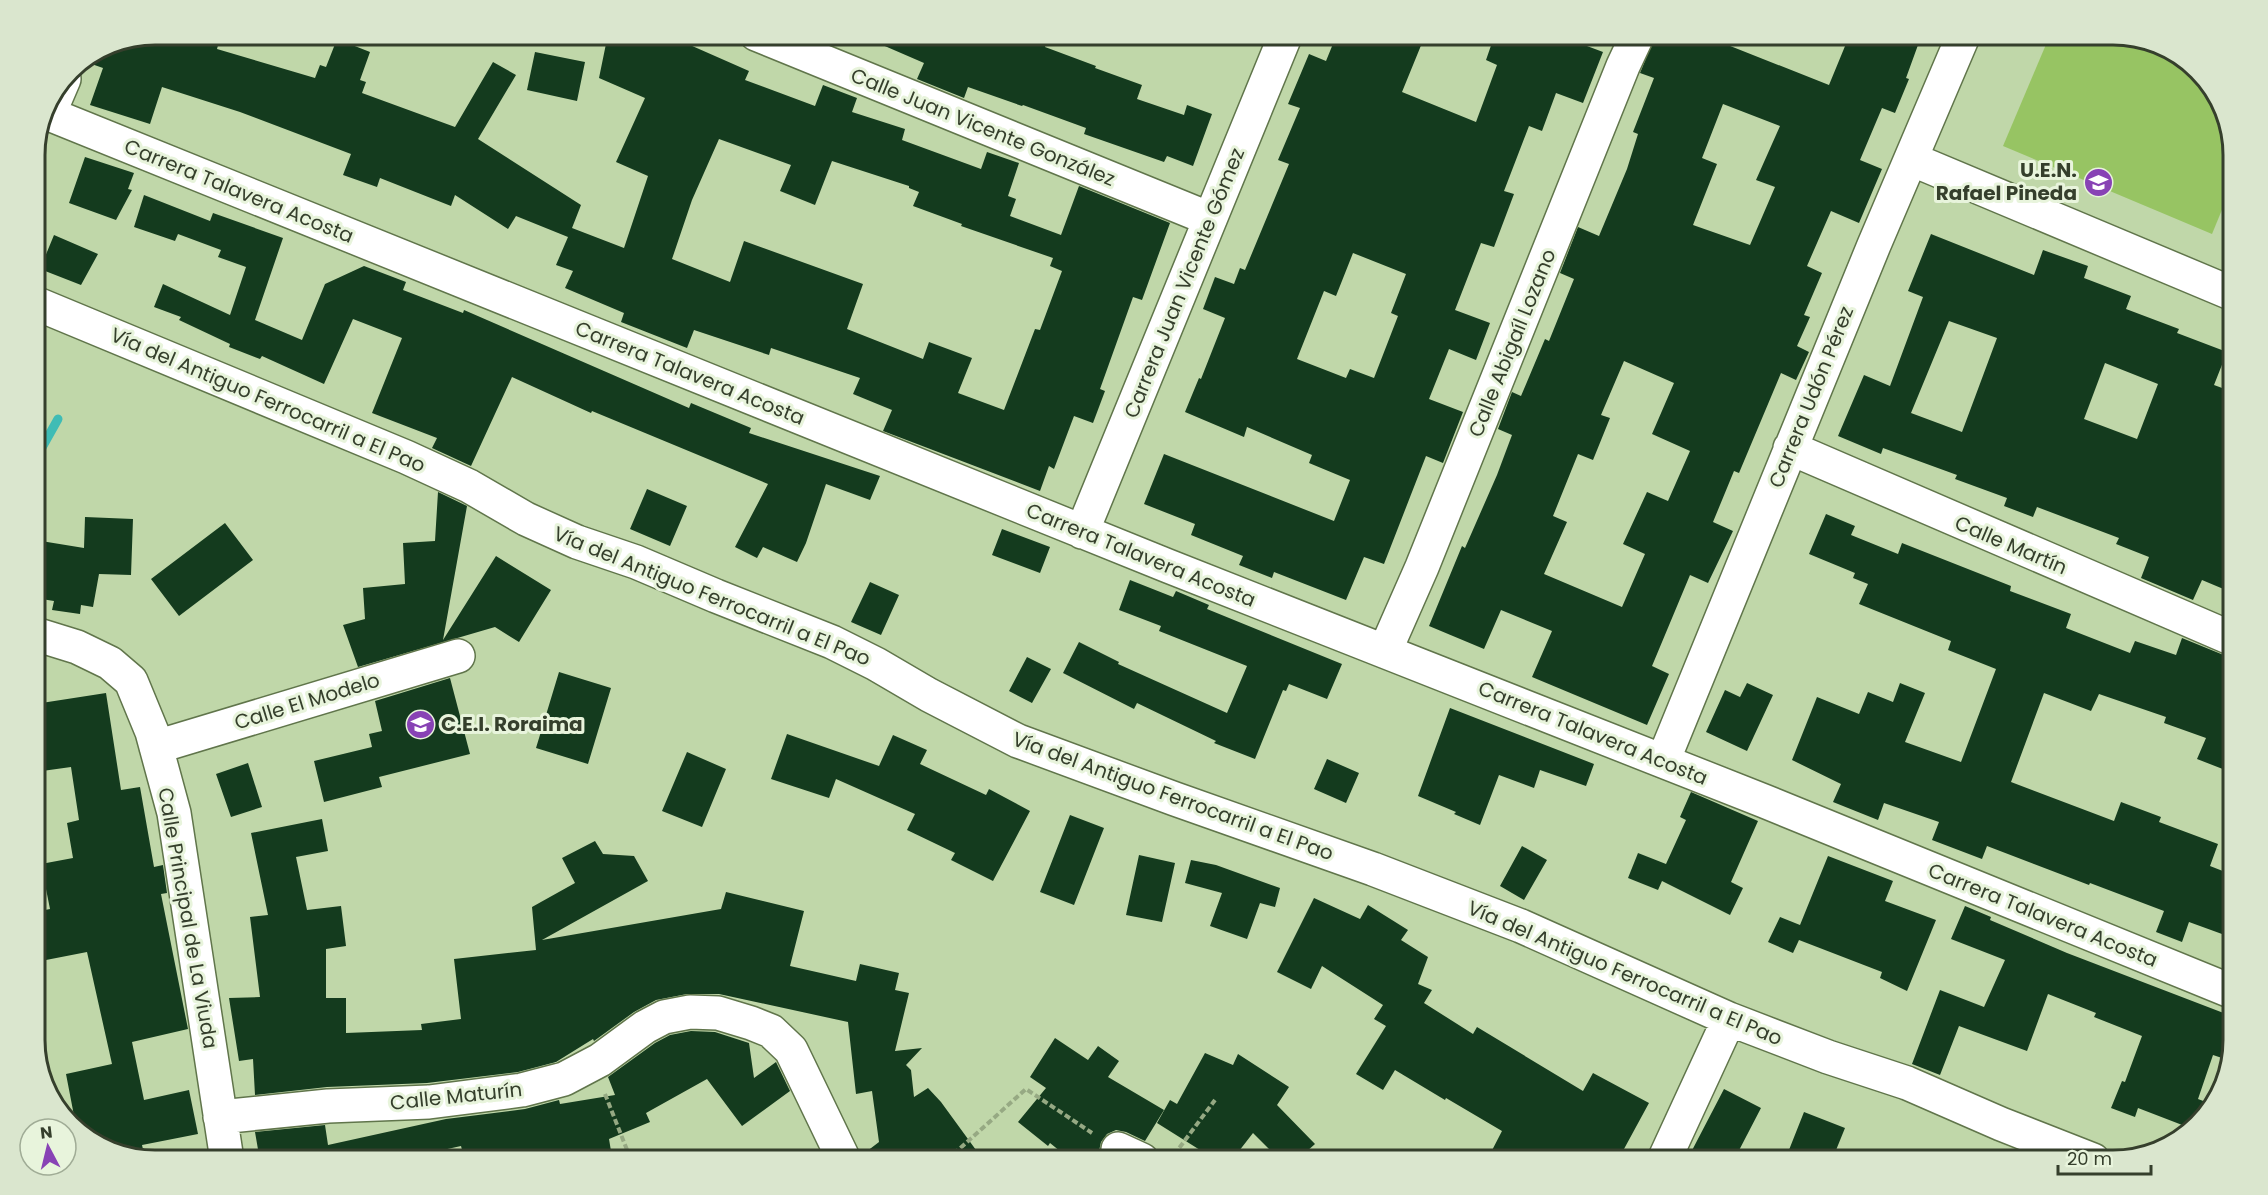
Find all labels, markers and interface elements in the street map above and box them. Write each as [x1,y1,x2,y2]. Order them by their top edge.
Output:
street label: Calle Juan Vicente González [847,61,1119,193]
street label: Carrera Talavera Acosta [120,132,358,250]
street label: Carrera Juan Vicente Gómez [1117,144,1251,422]
place label: U.E.N. Rafael Pineda [1936,156,2077,207]
school or university icon: U.E.N. Rafael Pineda [2082,166,2114,198]
street label: Calle Abigaíl Lozano [1461,245,1563,441]
street label: Carrera Udón Pérez [1762,302,1860,492]
street label: Carrera Talavera Acosta [571,314,809,432]
street label: Vía del Antiguo Ferrocarril a El Pao [106,321,430,479]
street label: Carrera Talavera Acosta [1022,496,1260,614]
street label: Calle Martín [1950,509,2072,581]
street label: Vía del Antiguo Ferrocarril a El Pao [549,519,875,673]
street label: Calle El Modelo [231,666,383,736]
street label: Carrera Talavera Acosta [1474,674,1712,792]
school or university icon: C.E.I. Roraima [404,708,436,740]
place label: C.E.I. Roraima [441,710,583,738]
street label: Vía del Antiguo Ferrocarril a El Pao [1009,725,1337,867]
street label: Calle Principal de La Viuda [151,785,225,1051]
street label: Carrera Talavera Acosta [1924,856,2162,974]
street label: Vía del Antiguo Ferrocarril a El Pao [1463,894,1787,1052]
street label: Calle Maturín [389,1075,523,1117]
north arrow [18,1117,78,1177]
text: N [39,1120,54,1145]
scale bar [2058,1138,2151,1176]
text: 20 m [2067,1146,2112,1171]

